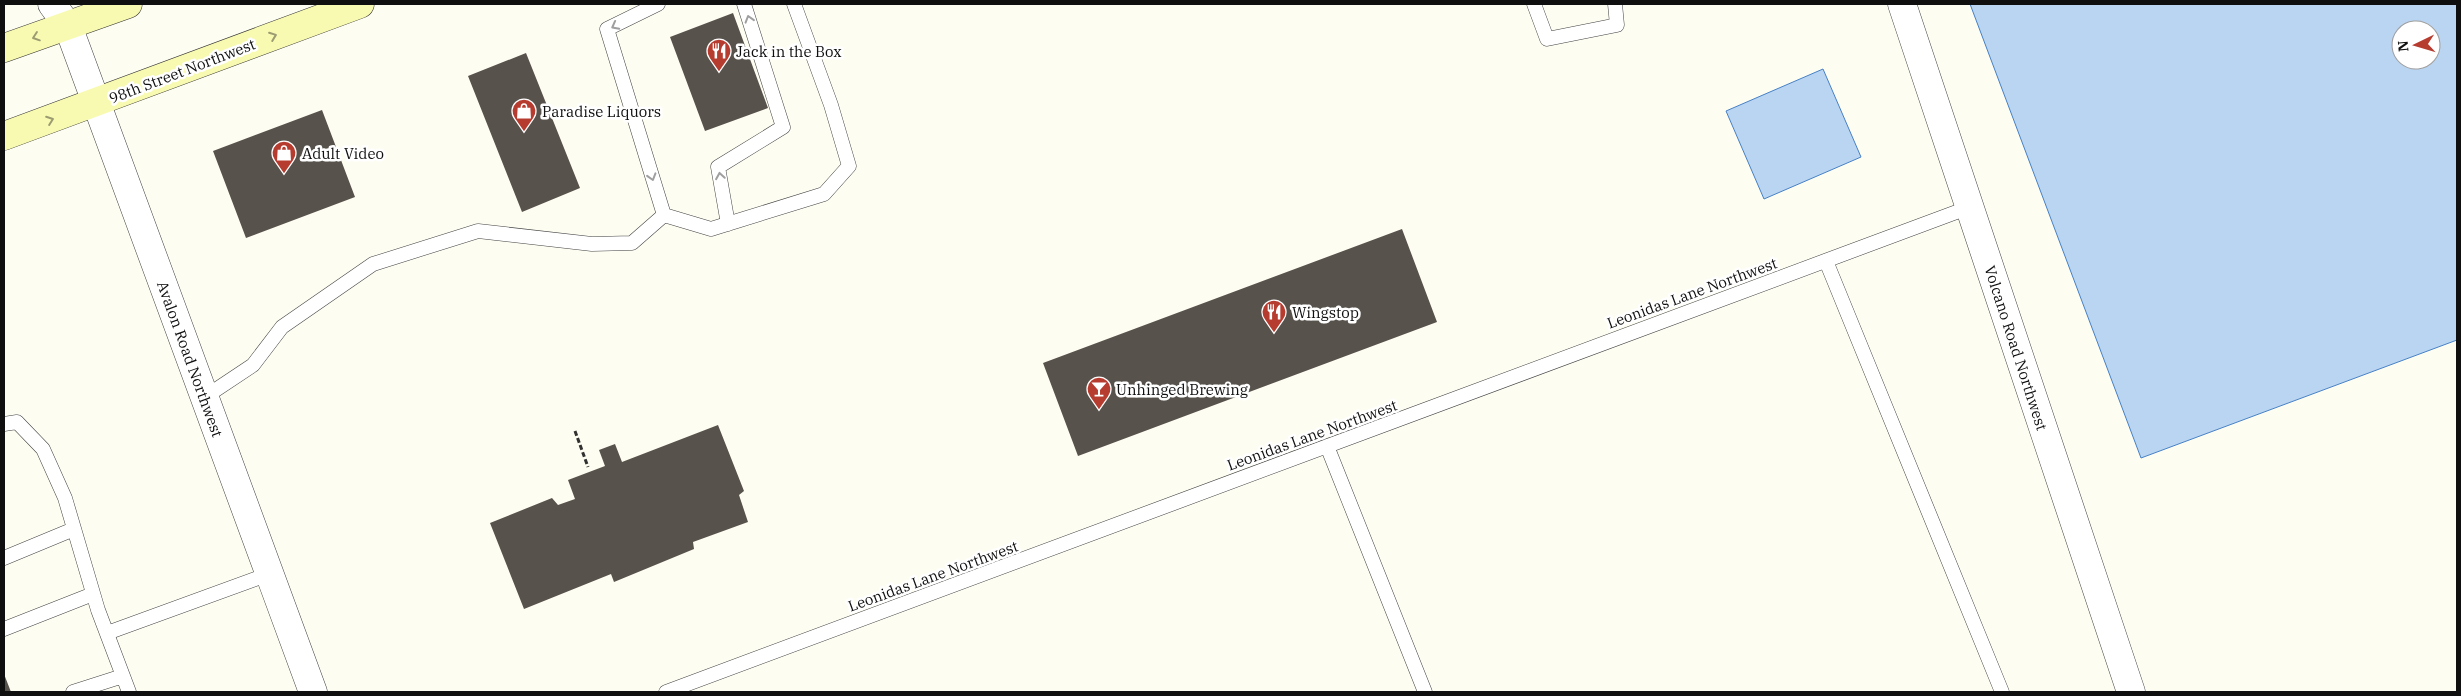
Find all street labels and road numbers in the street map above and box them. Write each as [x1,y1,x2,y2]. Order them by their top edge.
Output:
street label: 98th Street Northwest [106,34,258,108]
street label: Leonidas Lane Northwest [1604,253,1780,333]
street label: Volcano Road Northwest [1980,263,2052,433]
street label: Avalon Road Northwest [153,278,227,440]
street label: Leonidas Lane Northwest [1224,395,1400,475]
street label: Leonidas Lane Northwest [845,536,1021,616]

